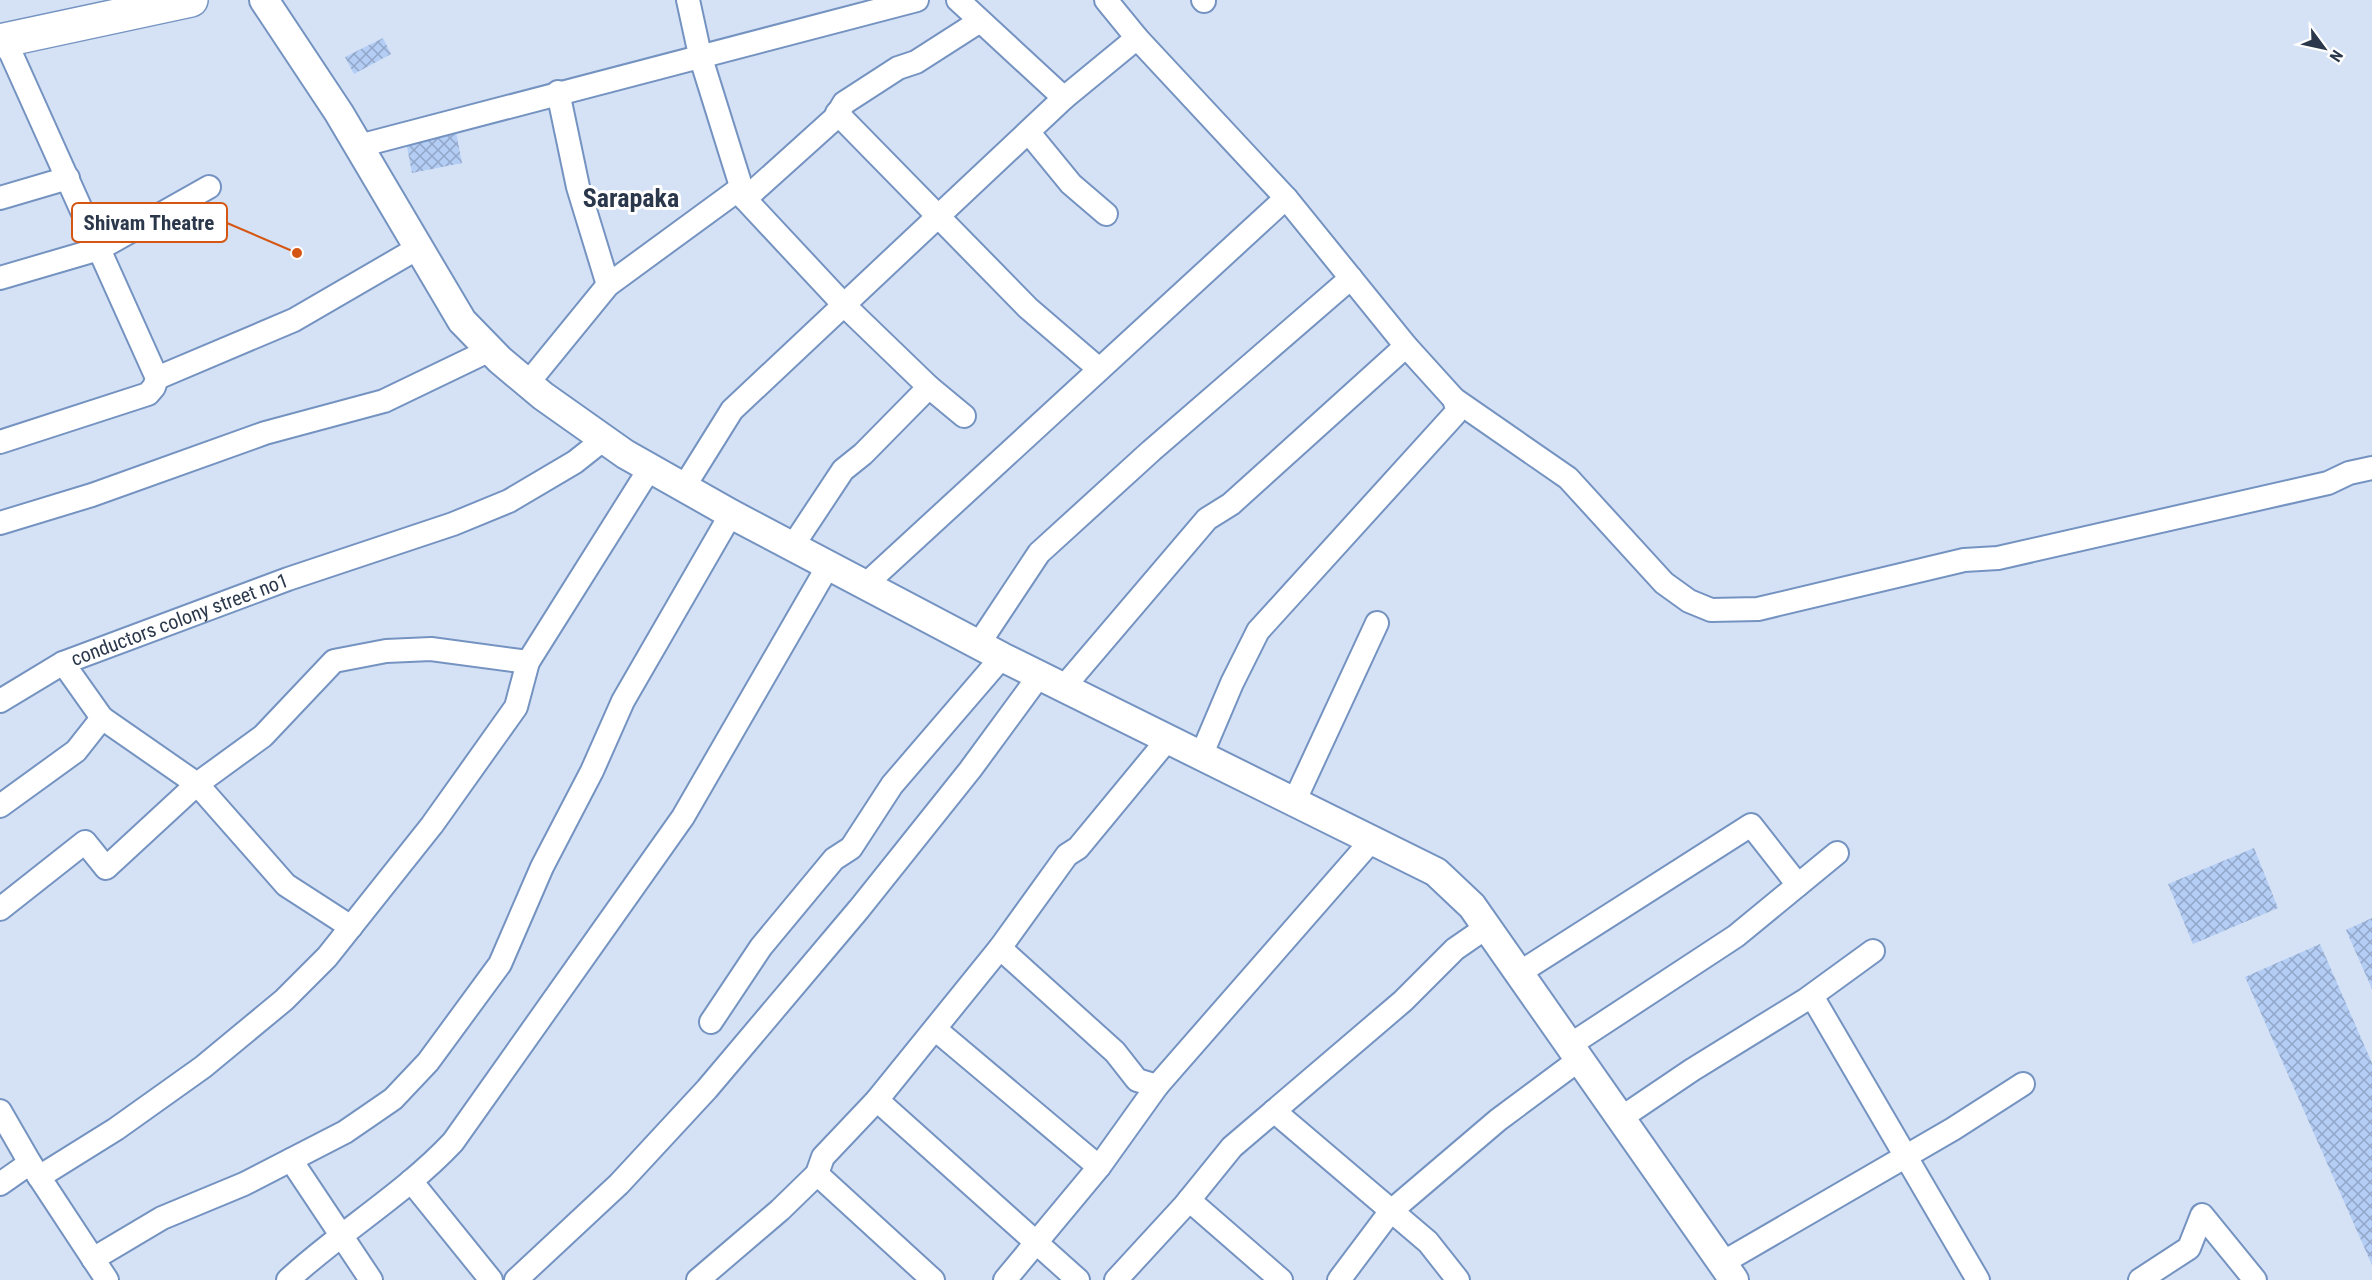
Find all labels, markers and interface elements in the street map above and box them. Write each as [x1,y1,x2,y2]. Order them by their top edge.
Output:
north arrow [2294,18,2354,78]
text: N [2326,47,2347,65]
district label: Sarapaka [583,183,679,213]
callout: Shivam Theatre [72,203,227,242]
text: Shivam Theatre [84,211,214,235]
street label: conductors colony street no1 [68,568,291,671]

